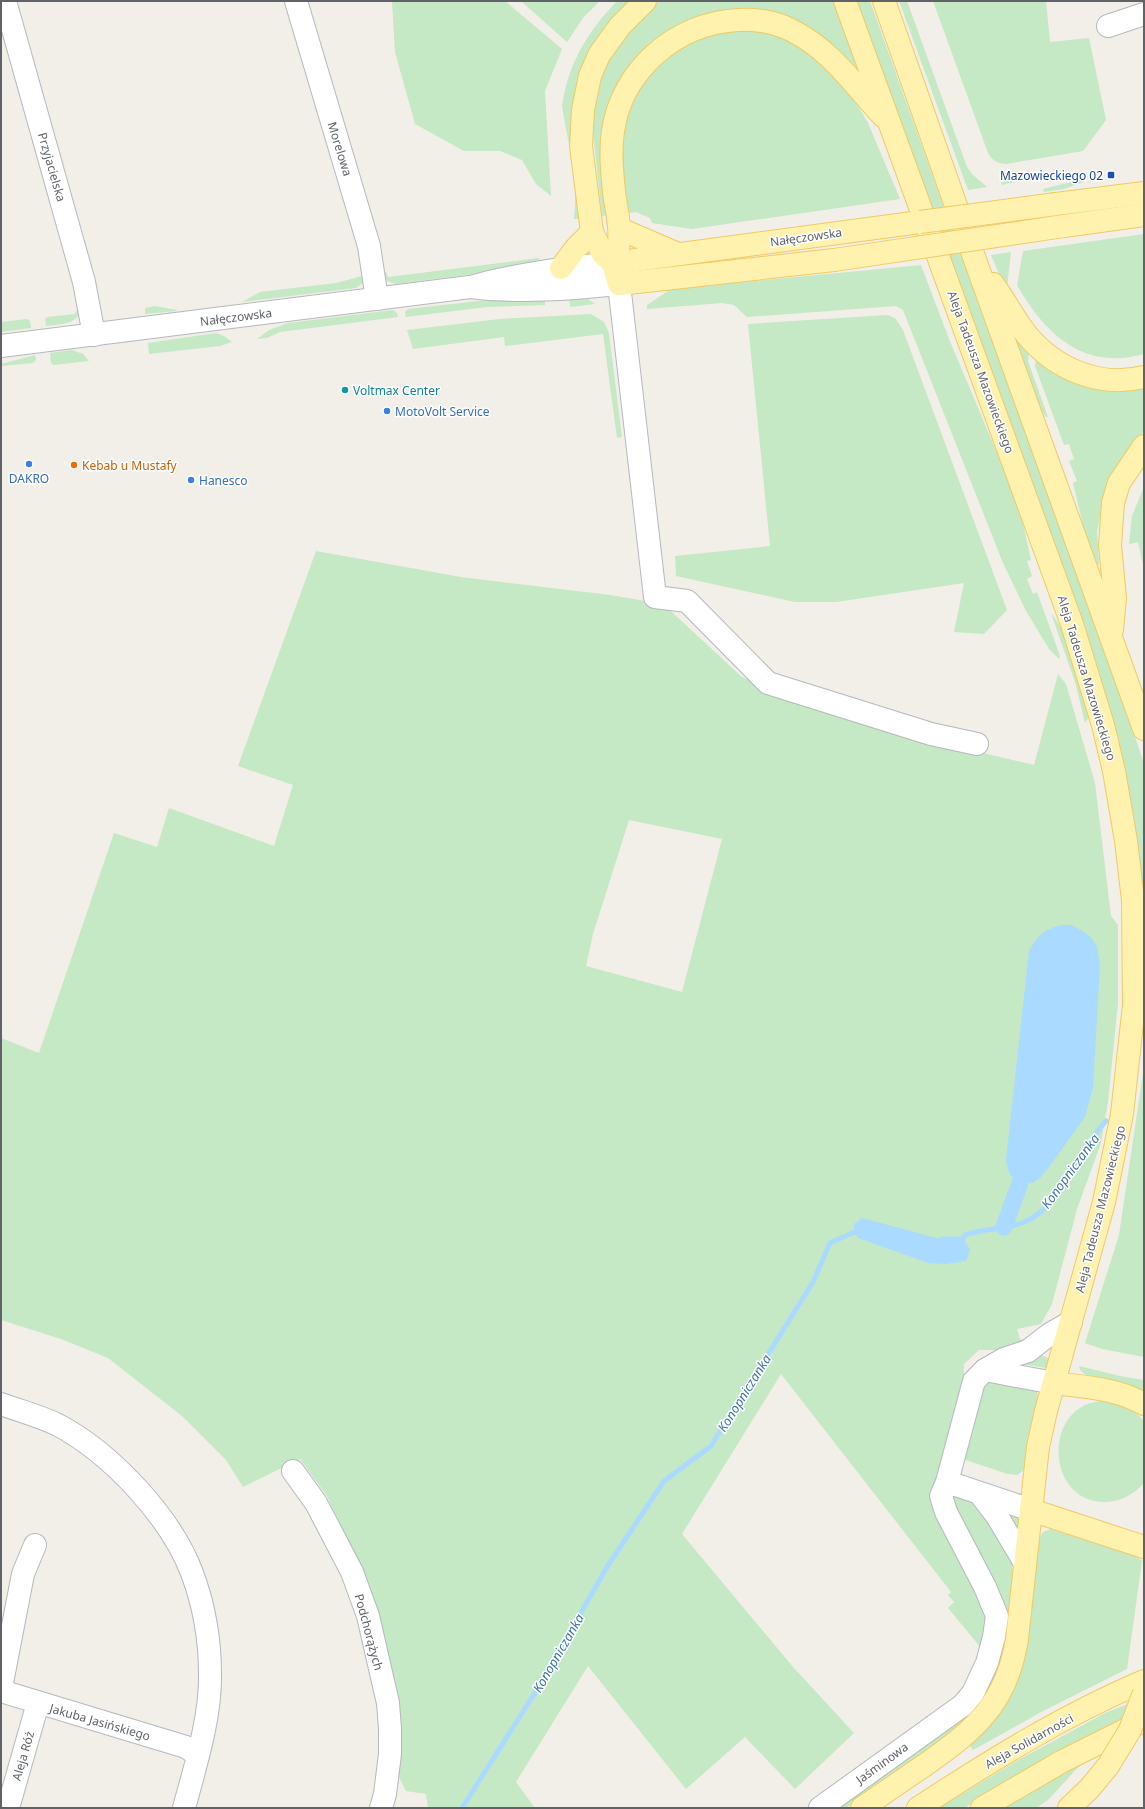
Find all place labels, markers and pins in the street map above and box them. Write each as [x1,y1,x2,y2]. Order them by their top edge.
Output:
place label: Mazowieckiego 02 [1000,167,1103,184]
marker: Mazowieckiego 02 [1106,170,1116,180]
place label: Voltmax Center [353,382,440,399]
marker: Voltmax Center [340,385,350,395]
place label: MotoVolt Service [395,403,490,420]
marker: MotoVolt Service [382,406,392,416]
place label: Kebab u Mustafy [82,457,178,474]
marker: DAKRO [24,459,34,469]
marker: Kebab u Mustafy [69,460,79,470]
place label: DAKRO [9,470,49,487]
place label: Hanesco [199,472,248,489]
marker: Hanesco [186,475,196,485]

